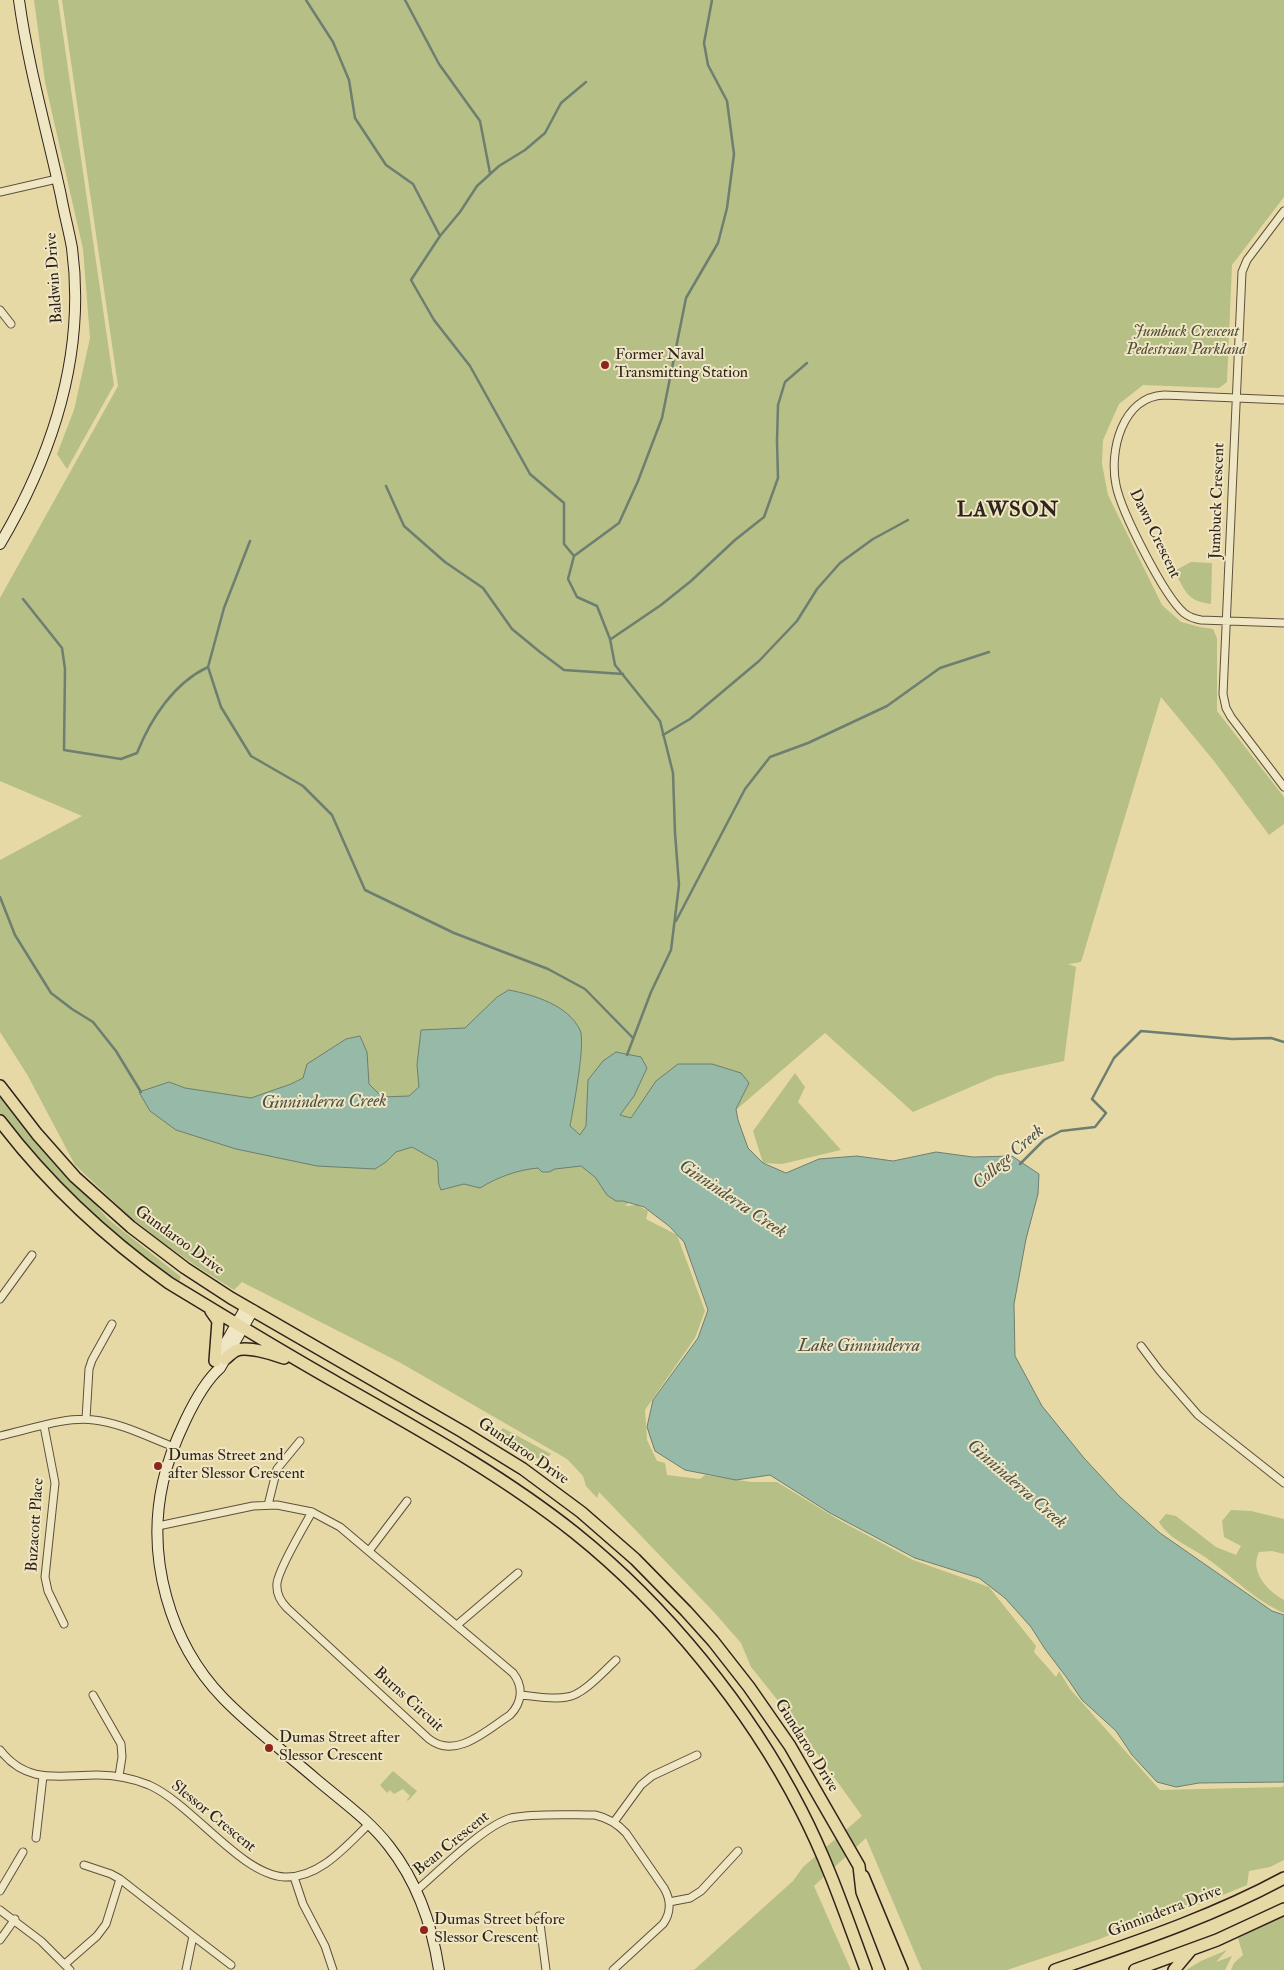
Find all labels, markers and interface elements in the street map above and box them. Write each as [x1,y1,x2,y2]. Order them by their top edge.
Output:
street label: Baldwin Drive [42,232,68,324]
park label: Jumbuck Crescent Pedestrian Parkland [1126,323,1246,361]
place label: Former Naval Transmitting Station [615,346,748,384]
marker: Former Naval Transmitting Station [599,359,611,371]
street label: Jumbuck Crescent [1206,442,1230,560]
street label: Dawn Crescent [1124,486,1184,582]
district label: LAWSON [956,498,1060,524]
water label: Ginninderra Creek [261,1091,387,1115]
water label: College Creek [969,1121,1049,1195]
water label: Ginninderra Creek [674,1156,790,1244]
street label: Gundaroo Drive [131,1202,227,1280]
water label: Lake Ginninderra [798,1336,920,1358]
street label: Gundaroo Drive [474,1414,572,1490]
water label: Ginninderra Creek [962,1436,1070,1534]
place label: Dumas Street 2nd after Slessor Crescent [168,1447,305,1485]
marker: Dumas Street 2nd after Slessor Crescent [152,1460,164,1472]
street label: Buzacott Place [23,1477,49,1573]
street label: Burns Circuit [369,1664,447,1736]
street label: Gundaroo Drive [770,1696,842,1796]
place label: Dumas Street after Slessor Crescent [279,1729,400,1767]
marker: Dumas Street after Slessor Crescent [263,1742,275,1754]
street label: Slessor Crescent [167,1777,259,1857]
street label: Bean Crescent [410,1808,494,1880]
street label: Ginninderra Drive [1106,1882,1224,1942]
place label: Dumas Street before Slessor Crescent [434,1911,565,1949]
marker: Dumas Street before Slessor Crescent [418,1924,430,1936]

